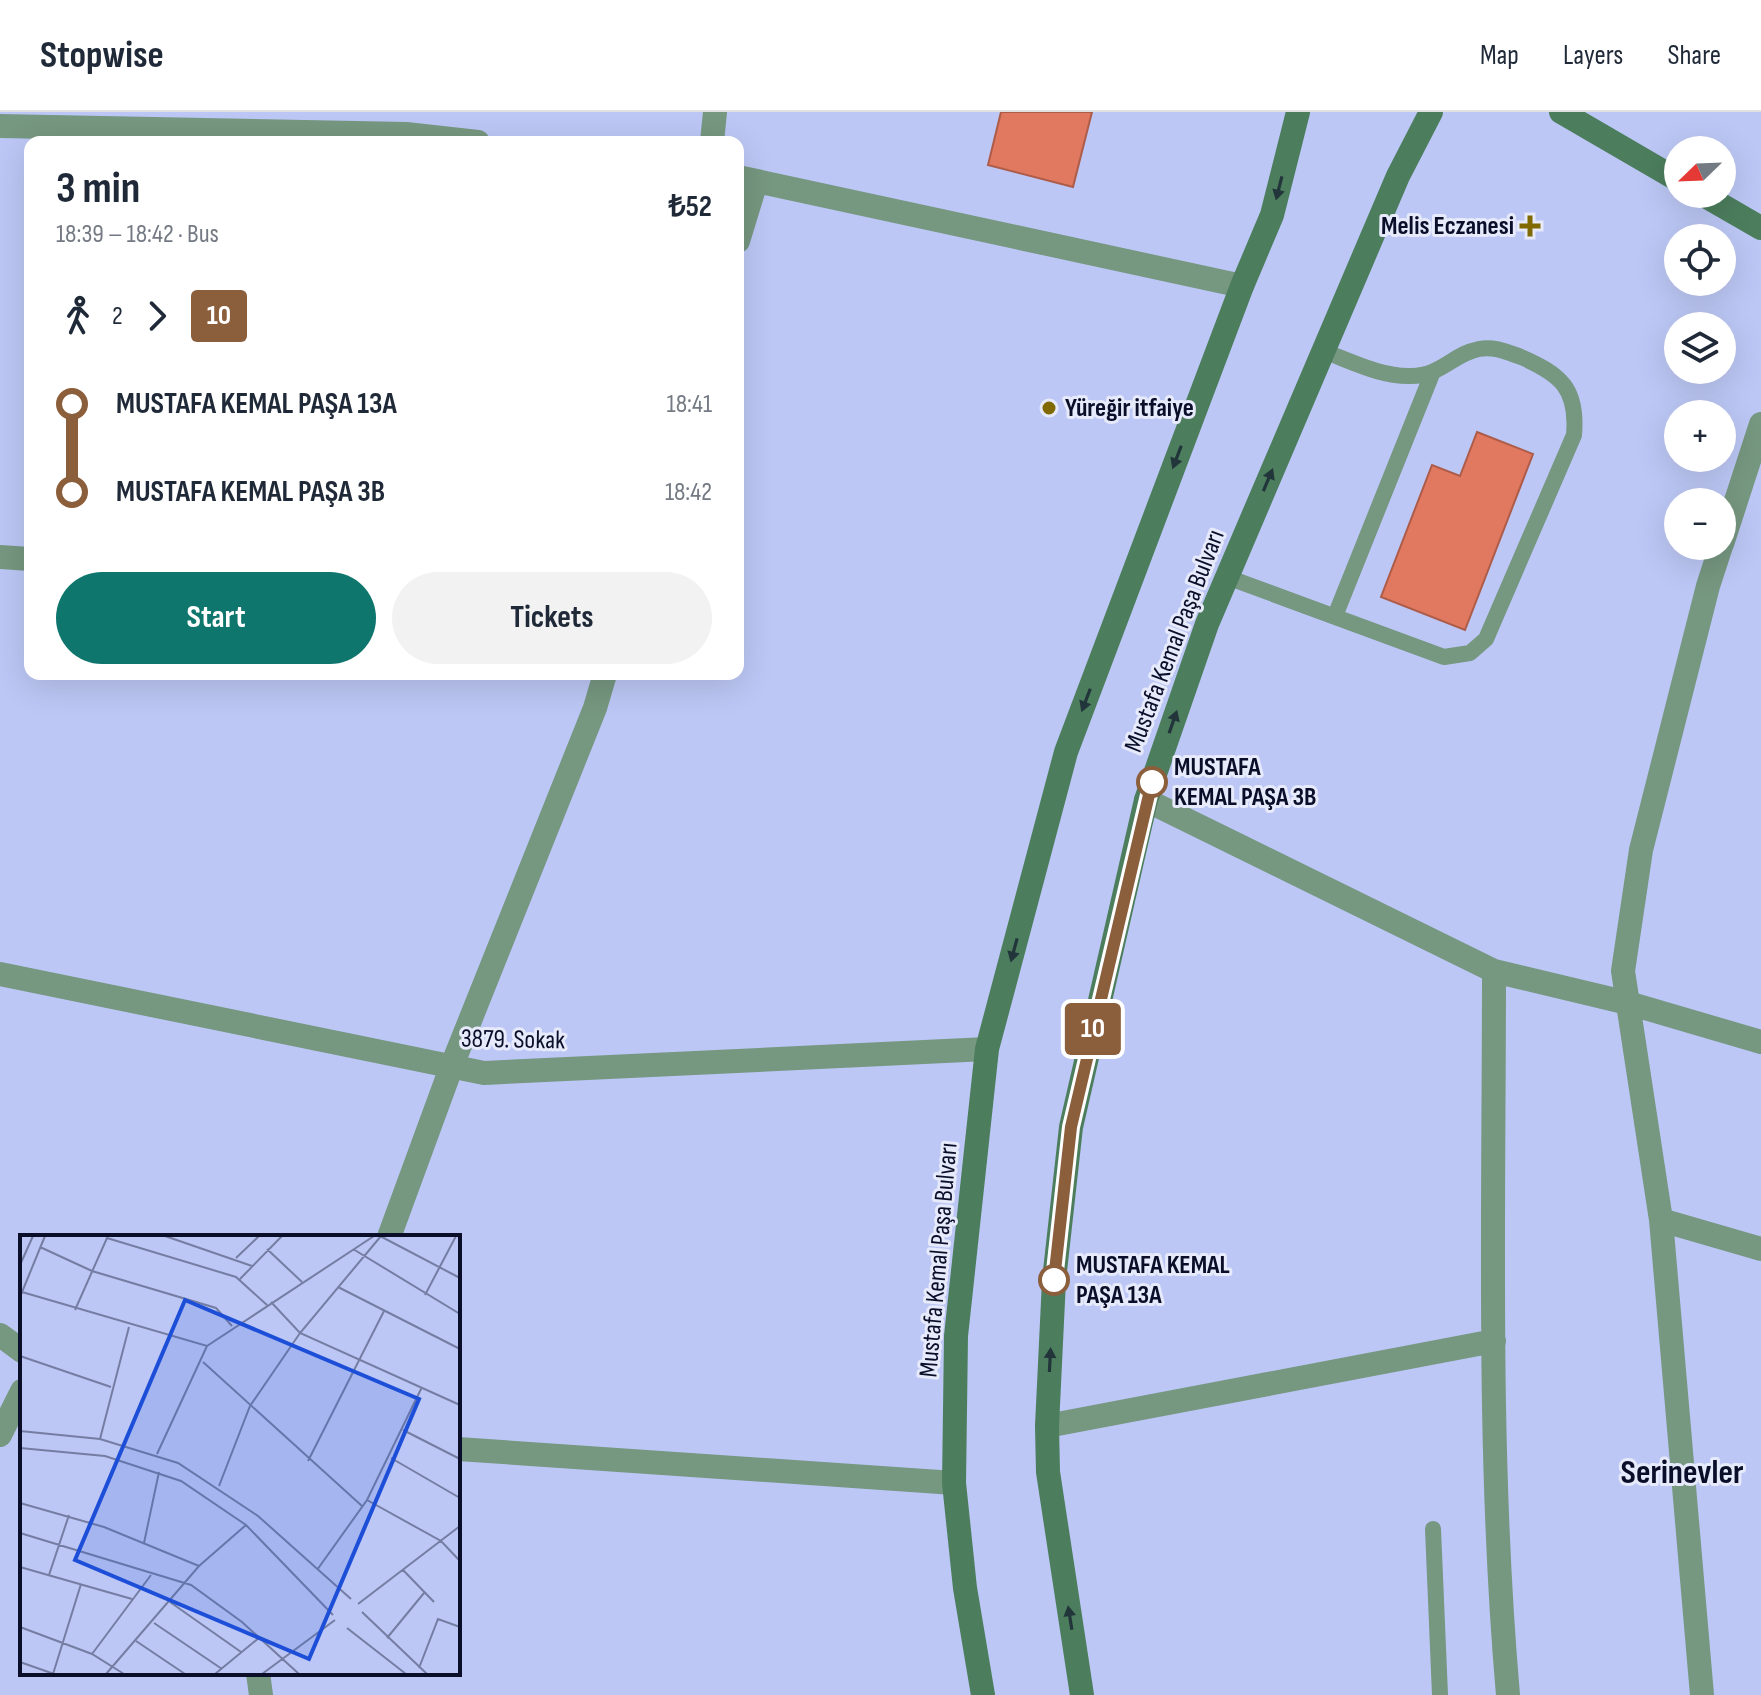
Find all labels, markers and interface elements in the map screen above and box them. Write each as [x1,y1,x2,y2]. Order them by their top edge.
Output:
text: Stopwise [40,33,164,78]
text: Map [1480,39,1519,72]
text: Layers [1563,39,1623,72]
text: Share [1667,39,1721,72]
north arrow [1664,136,1736,208]
map controls [1664,136,1736,560]
text: 3 min [56,162,140,215]
one-way arrow [1272,175,1284,200]
text: ₺52 [669,189,712,225]
place label: Melis Eczanesi [1381,211,1514,242]
marker: Melis Eczanesi [1521,217,1539,235]
text: 18:39 – 18:42 · Bus [56,219,219,250]
button: locate [1664,224,1736,296]
icon: walk [56,294,100,338]
icon: forward [135,294,179,338]
text: 10 [207,299,231,332]
text: 2 [112,301,123,332]
button: layers [1664,312,1736,384]
text: MUSTAFA KEMAL PAŞA 13A [116,386,397,422]
text: 18:41 [667,389,712,420]
place label: Yüreğir itfaiye [1065,393,1194,424]
marker: Yüreğir itfaiye [1040,399,1058,417]
button: + [1664,400,1736,472]
one-way arrow [1170,445,1183,469]
one-way arrow [1262,468,1275,492]
text: MUSTAFA KEMAL PAŞA 3B [116,474,385,510]
text: 18:42 [665,477,712,508]
button: − [1664,488,1736,560]
street label: Mustafa Kemal Paşa Bulvarı [1118,525,1232,757]
button: Start [56,572,376,664]
button: Tickets [392,572,712,664]
one-way arrow [1079,688,1092,712]
one-way arrow [1167,709,1179,733]
place label: MUSTAFA KEMAL PAŞA 3B [1174,752,1316,813]
marker: MUSTAFA KEMAL PAŞA 3B [1137,767,1167,797]
one-way arrow [1007,937,1019,962]
line badge: 10 [1057,1003,1129,1055]
text: 10 [1081,1012,1105,1045]
street label: 3879. Sokak [461,1024,565,1056]
street label: Mustafa Kemal Paşa Bulvarı [913,1141,965,1379]
inset map [20,1235,460,1675]
place label: MUSTAFA KEMAL PAŞA 13A [1076,1250,1230,1311]
marker: MUSTAFA KEMAL PAŞA 13A [1039,1265,1069,1295]
one-way arrow [1044,1347,1057,1372]
district label: Serinevler [1621,1452,1743,1493]
one-way arrow [1063,1605,1076,1630]

